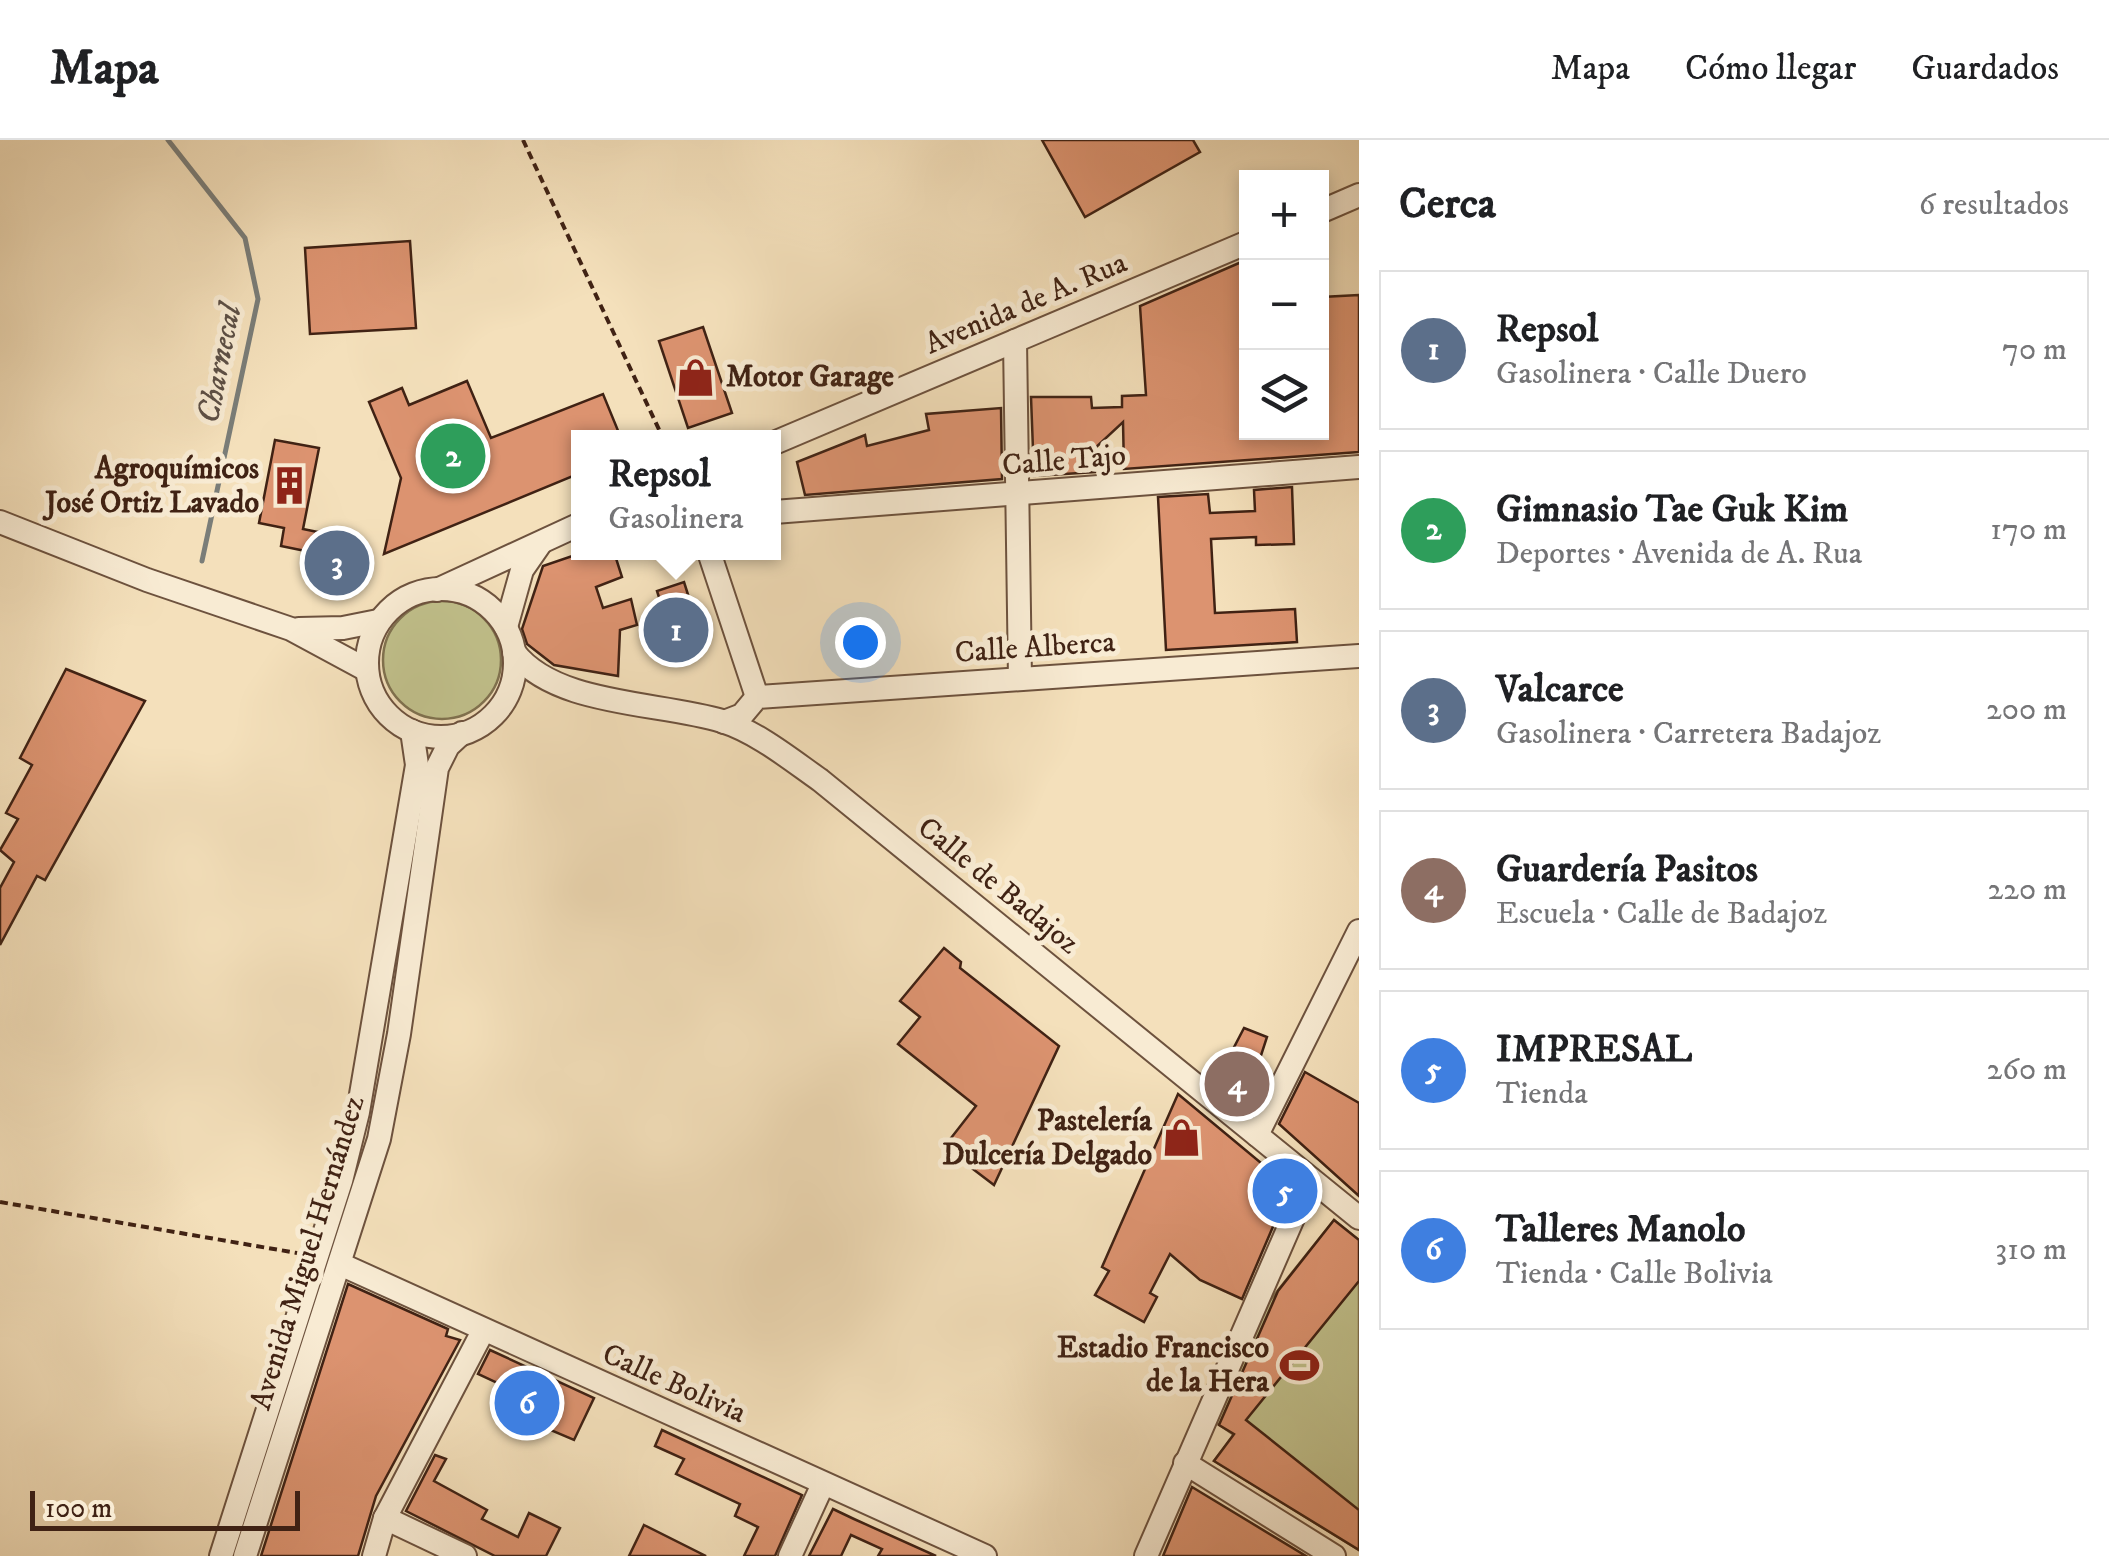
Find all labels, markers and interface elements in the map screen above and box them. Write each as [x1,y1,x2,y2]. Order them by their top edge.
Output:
text: Mapa [50,39,159,99]
text: Mapa [1551,47,1630,91]
text: Cómo llegar [1685,47,1856,91]
text: Guardados [1911,47,2059,91]
map controls [1239,170,1329,440]
button: + [1239,170,1329,260]
text: Cerca [1399,179,1496,231]
text: 6 resultados [1919,185,2069,225]
street label: Avenida de A. Rua [919,245,1133,363]
button: − [1239,260,1329,350]
water label: Charnecal [189,297,252,427]
text: Repsol [1496,306,1598,354]
text: 1 [1428,330,1439,370]
text: 70 m [2002,330,2067,370]
button: layers [1239,350,1329,440]
text: Gasolinera · Calle Duero [1496,354,1807,394]
shop icon: Motor Garage [675,356,717,398]
place label: Motor Garage [726,359,894,396]
pin: 2 [420,418,486,494]
popup [571,430,781,560]
street label: Calle Tajo [1001,437,1127,485]
place label: Agroquímicos José Ortiz Lavado [42,451,259,522]
text: Repsol [608,451,711,499]
building icon: Agroquímicos José Ortiz Lavado [268,465,310,507]
text: Gimnasio Tae Guk Kim [1496,486,1848,534]
text: Gasolinera [608,499,744,539]
text: 2 [1426,510,1441,550]
text: 170 m [1990,510,2067,550]
pin: 3 [304,526,370,600]
text: Deportes · Avenida de A. Rua [1496,534,1862,574]
pin: 1 [644,592,708,668]
your location [835,617,886,668]
street label: Calle Alberca [954,624,1117,672]
text: Valcarce [1496,666,1624,714]
text: 3 [1428,690,1439,730]
text: 200 m [1986,690,2067,730]
text: Gasolinera · Carretera Badajoz [1496,714,1881,754]
street label: Calle de Badajoz [910,809,1086,963]
text: Guardería Pasitos [1496,846,1758,894]
text: 4 [1424,870,1443,910]
text: 220 m [1987,870,2067,910]
text: Escuela · Calle de Badajoz [1496,894,1827,934]
text: IMPRESAL [1496,1026,1692,1074]
pin: 4 [1204,1046,1270,1122]
text: 5 [1426,1050,1441,1090]
text: 260 m [1987,1050,2067,1090]
text: Tienda [1496,1074,1588,1114]
street label: Avenida Miguel Hernández [243,1091,373,1415]
place label: Pastelería Dulcería Delgado [942,1103,1153,1174]
shop icon: Pastelería Dulcería Delgado [1161,1117,1203,1159]
pin: 5 [1252,1154,1318,1228]
text: Talleres Manolo [1496,1206,1745,1254]
text: 6 [1425,1230,1442,1270]
text: 310 m [1995,1230,2067,1270]
text: Tienda · Calle Bolivia [1496,1254,1773,1294]
place label: Estadio Francisco de la Hera [1057,1330,1270,1401]
street label: Calle Bolivia [596,1336,752,1432]
sports icon: Estadio Francisco de la Hera [1278,1344,1320,1386]
pin: 6 [494,1366,560,1440]
scale bar [30,1486,300,1530]
text: 100 m [45,1491,112,1526]

